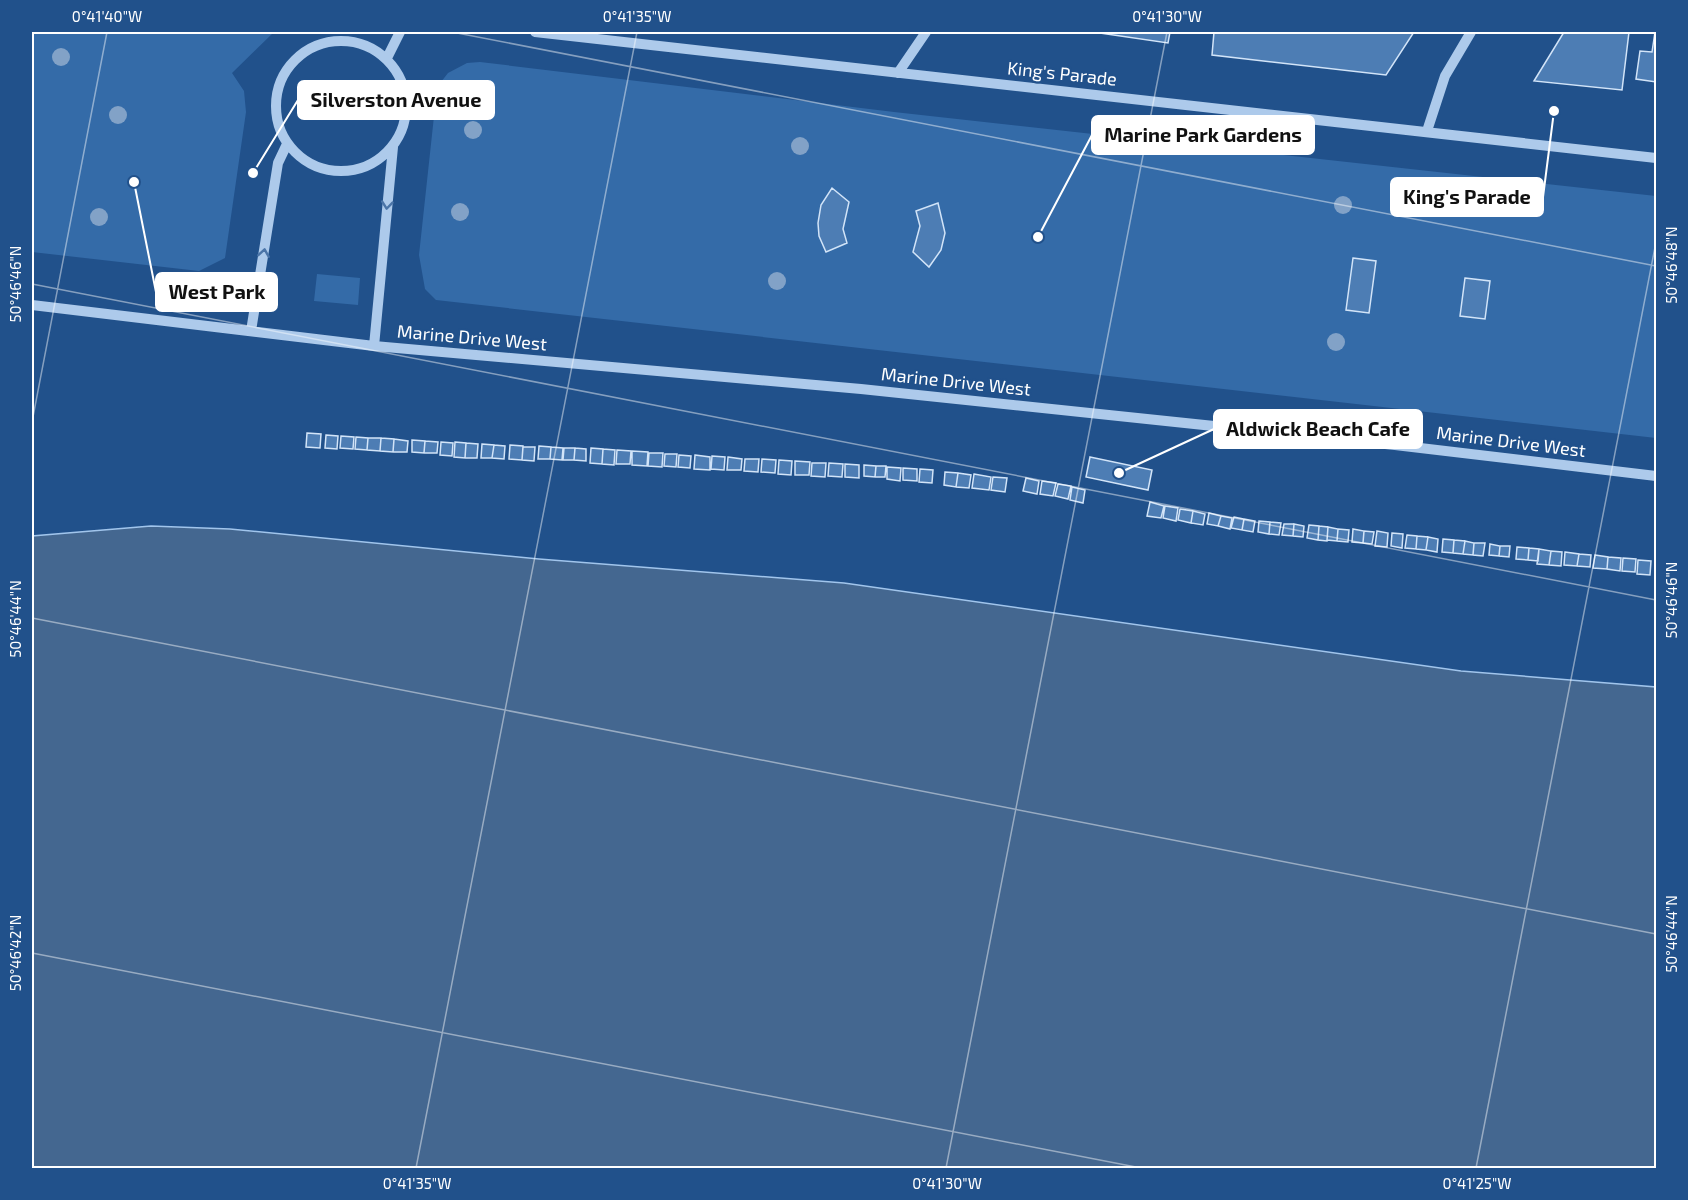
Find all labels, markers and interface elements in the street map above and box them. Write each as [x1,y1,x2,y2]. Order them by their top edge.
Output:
text: 0°41'40"W [72,7,142,25]
text: 0°41'35"W [603,7,671,25]
text: 0°41'30"W [1132,7,1202,25]
street label: King's Parade [1006,56,1118,90]
callout: Silverston Avenue [298,81,494,119]
text: Silverston Avenue [311,87,481,111]
callout: Marine Park Gardens [1092,116,1314,154]
text: Marine Park Gardens [1104,122,1302,146]
callout: King's Parade [1391,178,1543,216]
text: King's Parade [1403,184,1531,208]
one-way arrow [381,201,394,210]
text: 50°46'48"N [1662,226,1680,304]
text: 50°46'46"N [6,246,24,322]
one-way arrow [257,248,269,257]
callout: West Park [156,273,277,311]
text: West Park [169,279,266,303]
street label: Marine Drive West [396,319,548,355]
street label: Marine Drive West [880,362,1032,400]
callout: Aldwick Beach Cafe [1214,410,1422,448]
text: Aldwick Beach Cafe [1226,416,1410,440]
street label: Marine Drive West [1435,421,1587,461]
text: 50°46'46"N [1662,562,1680,638]
text: 50°46'44"N [6,580,24,658]
text: 50°46'44"N [1662,895,1680,973]
text: 50°46'42"N [6,915,24,991]
text: 0°41'35"W [383,1174,451,1192]
text: 0°41'30"W [912,1174,982,1192]
text: 0°41'25"W [1443,1174,1511,1192]

